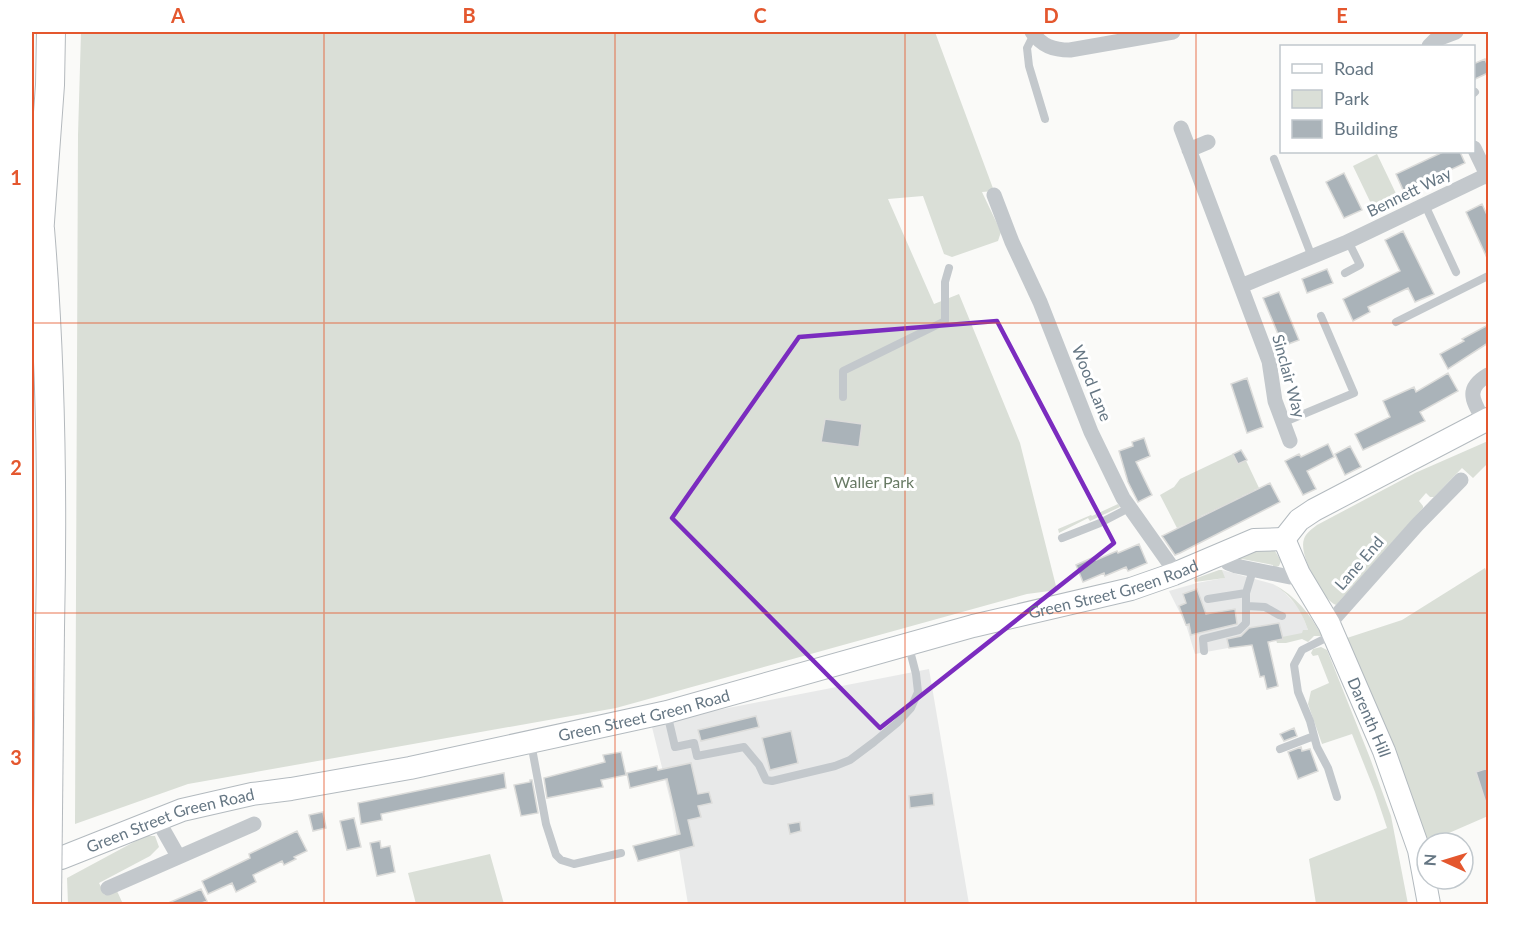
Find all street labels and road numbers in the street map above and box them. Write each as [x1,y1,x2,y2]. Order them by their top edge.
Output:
street label: Bennett Way [1364,163,1455,220]
street label: Sinclair Way [1269,332,1310,420]
street label: Wood Lane [1069,342,1116,424]
street label: Lane End [1330,532,1387,593]
street label: Green Street Green Road [1026,555,1201,622]
street label: Darenth Hill [1344,674,1395,759]
street label: Green Street Green Road [556,685,732,744]
street label: Green Street Green Road [83,784,256,856]

